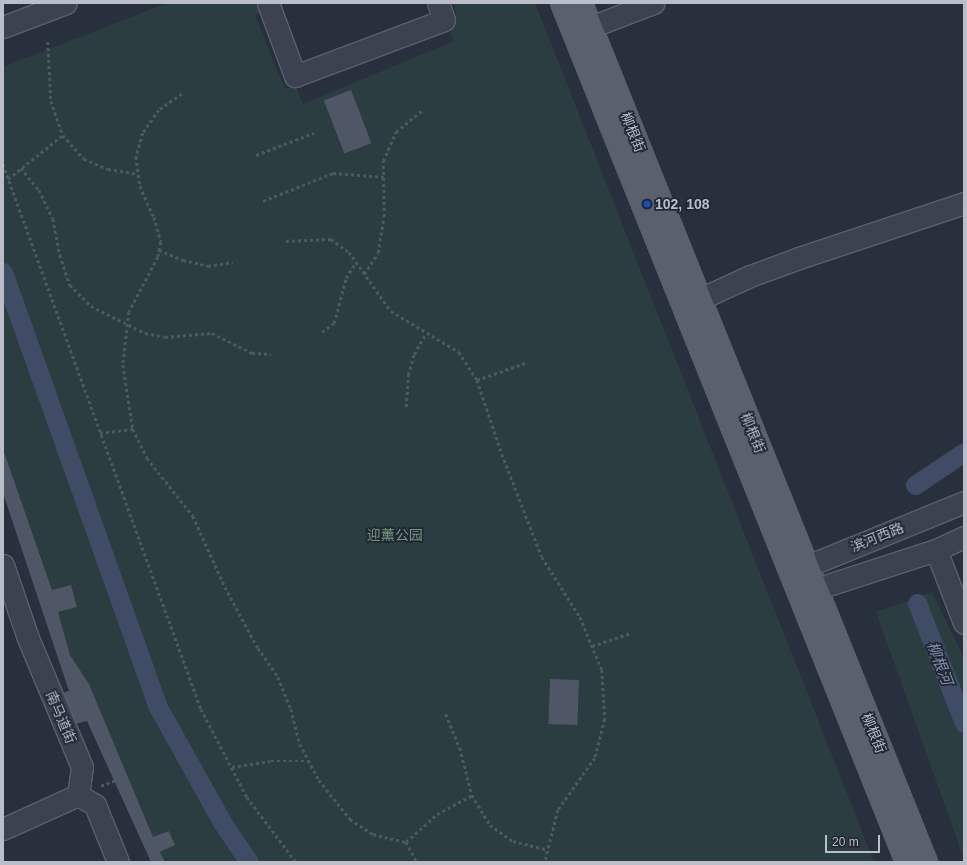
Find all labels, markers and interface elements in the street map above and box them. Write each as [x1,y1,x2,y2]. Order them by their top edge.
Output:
street label: 柳根街 [617,109,649,155]
place label: 102, 108 [655,196,709,212]
marker: 102, 108 [642,199,652,209]
street label: 柳根街 [737,410,769,456]
street label: 滨河西路 [848,519,906,555]
park label: 迎薰公园 [367,527,423,543]
water label: 柳根河 [924,639,956,687]
street label: 南马道街 [42,688,80,746]
street label: 柳根街 [858,710,890,756]
scale bar [827,827,882,853]
text: 20 m [832,835,859,849]

